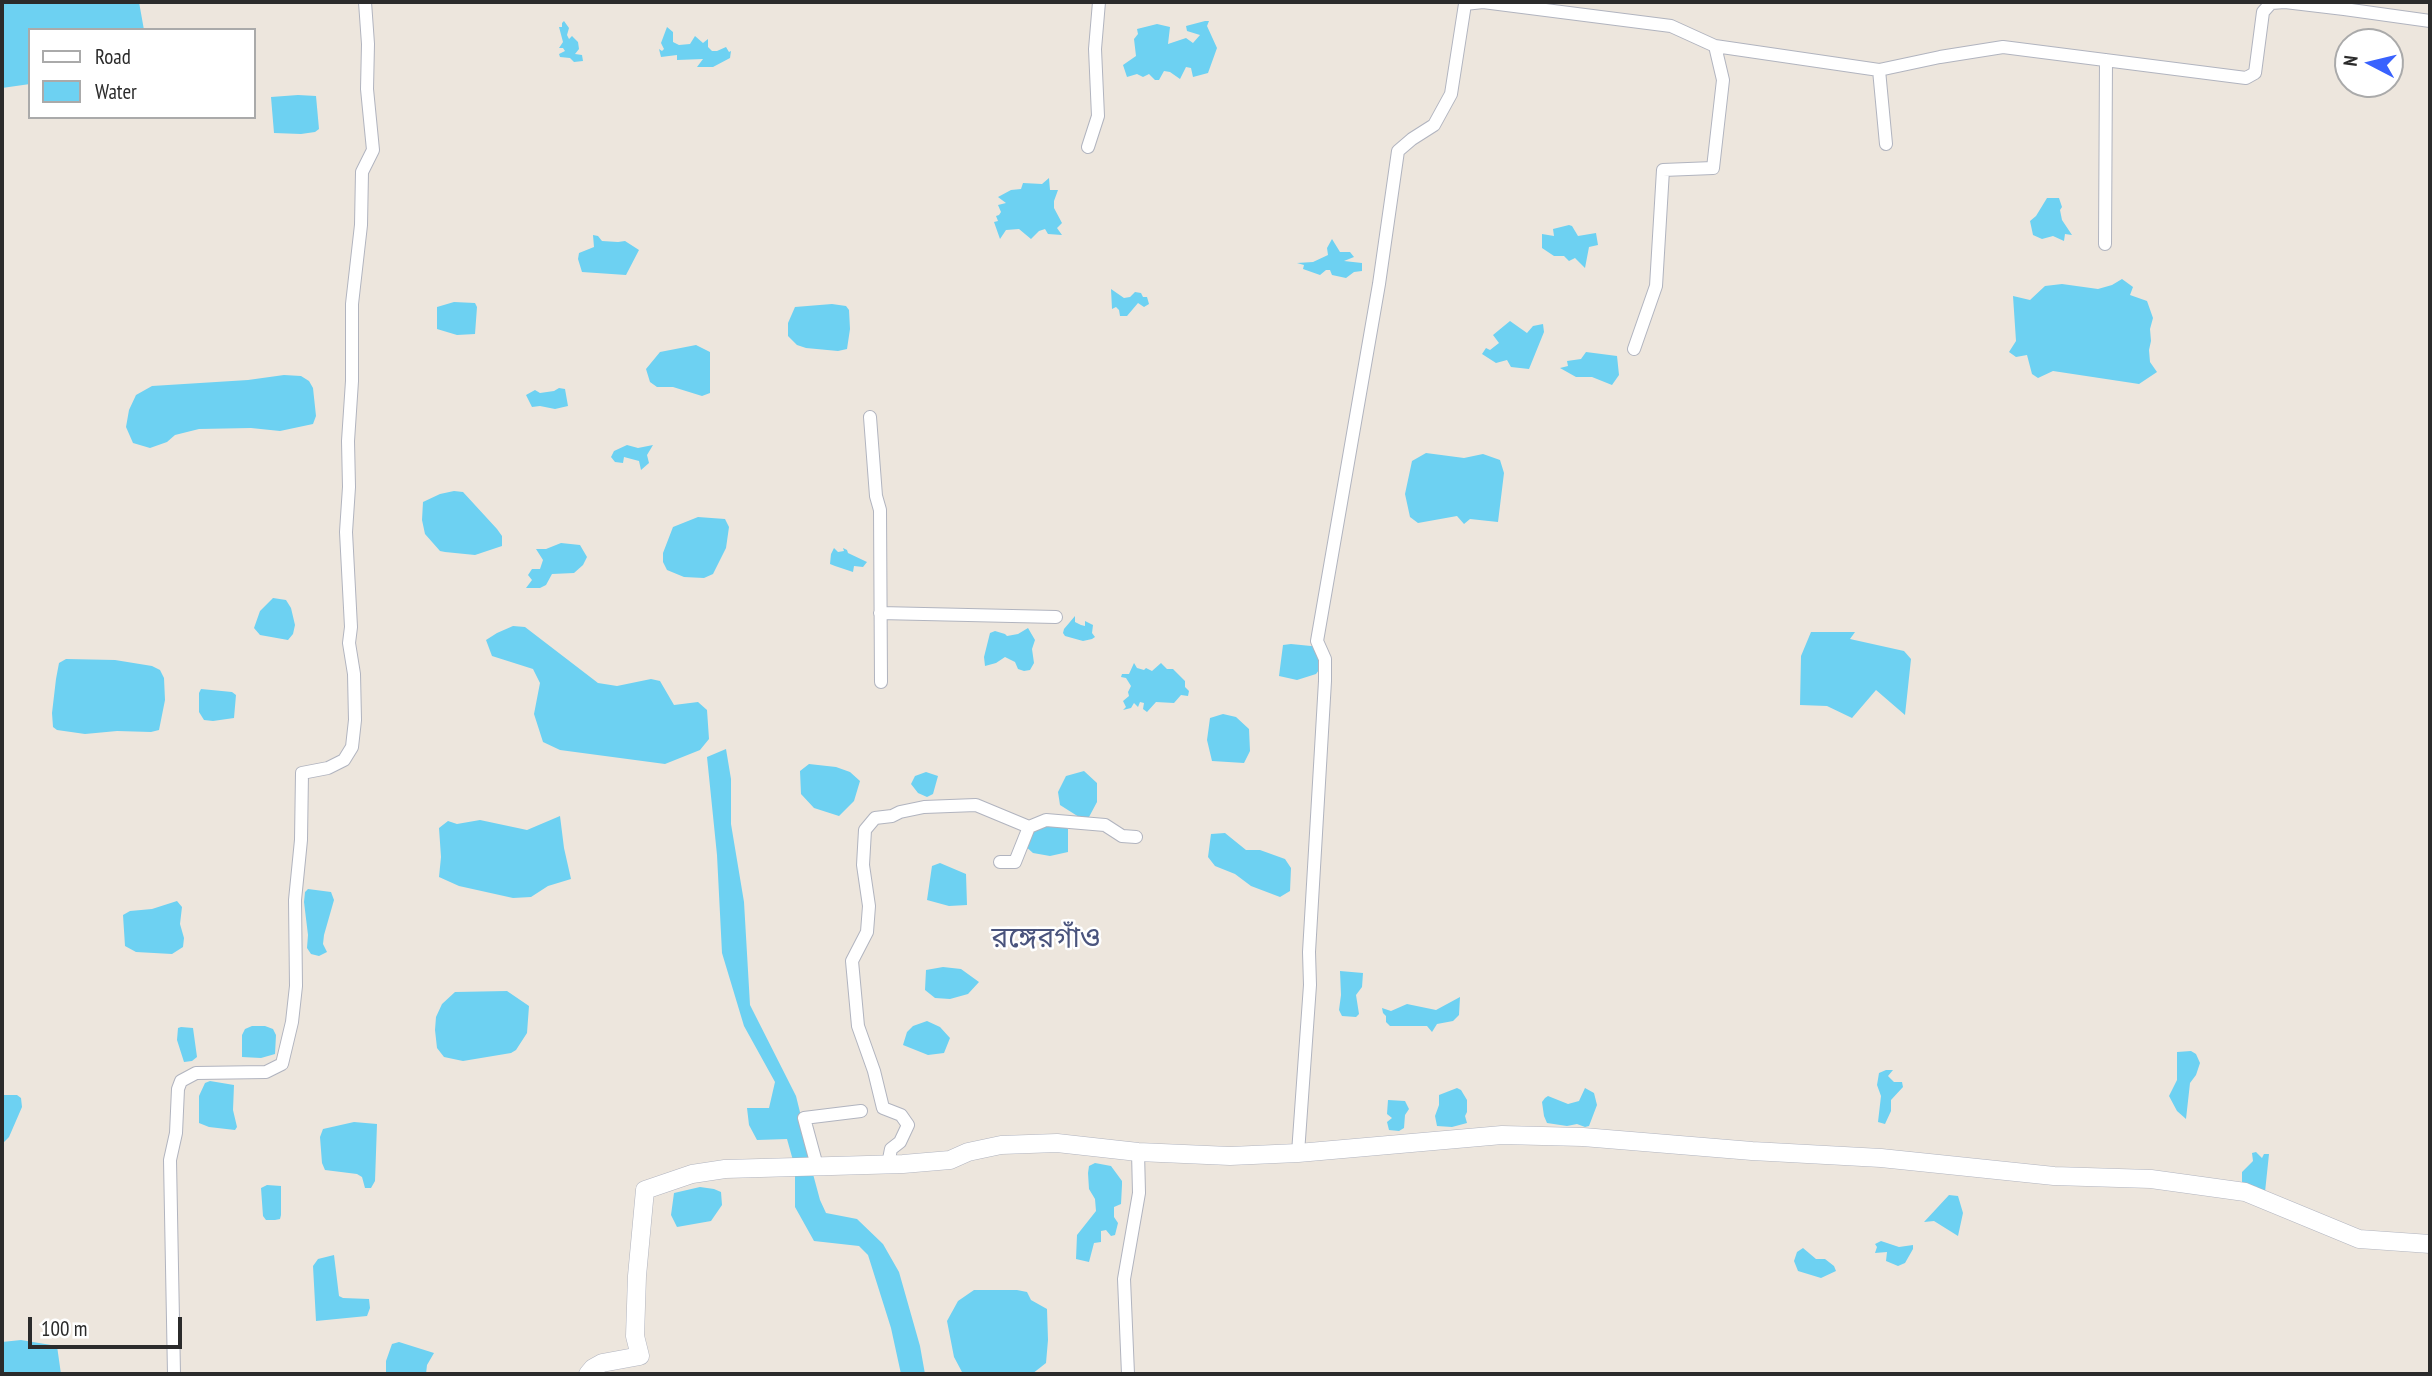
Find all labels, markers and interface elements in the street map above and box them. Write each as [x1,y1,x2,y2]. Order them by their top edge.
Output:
legend [28,28,256,119]
north arrow [2334,28,2404,98]
text: Road [95,43,131,70]
text: N [2338,54,2363,67]
text: Water [95,78,137,105]
district label: রঙ্গেরগাঁও [992,922,1100,956]
scale bar [32,1302,186,1346]
text: 100 m [41,1315,87,1342]

